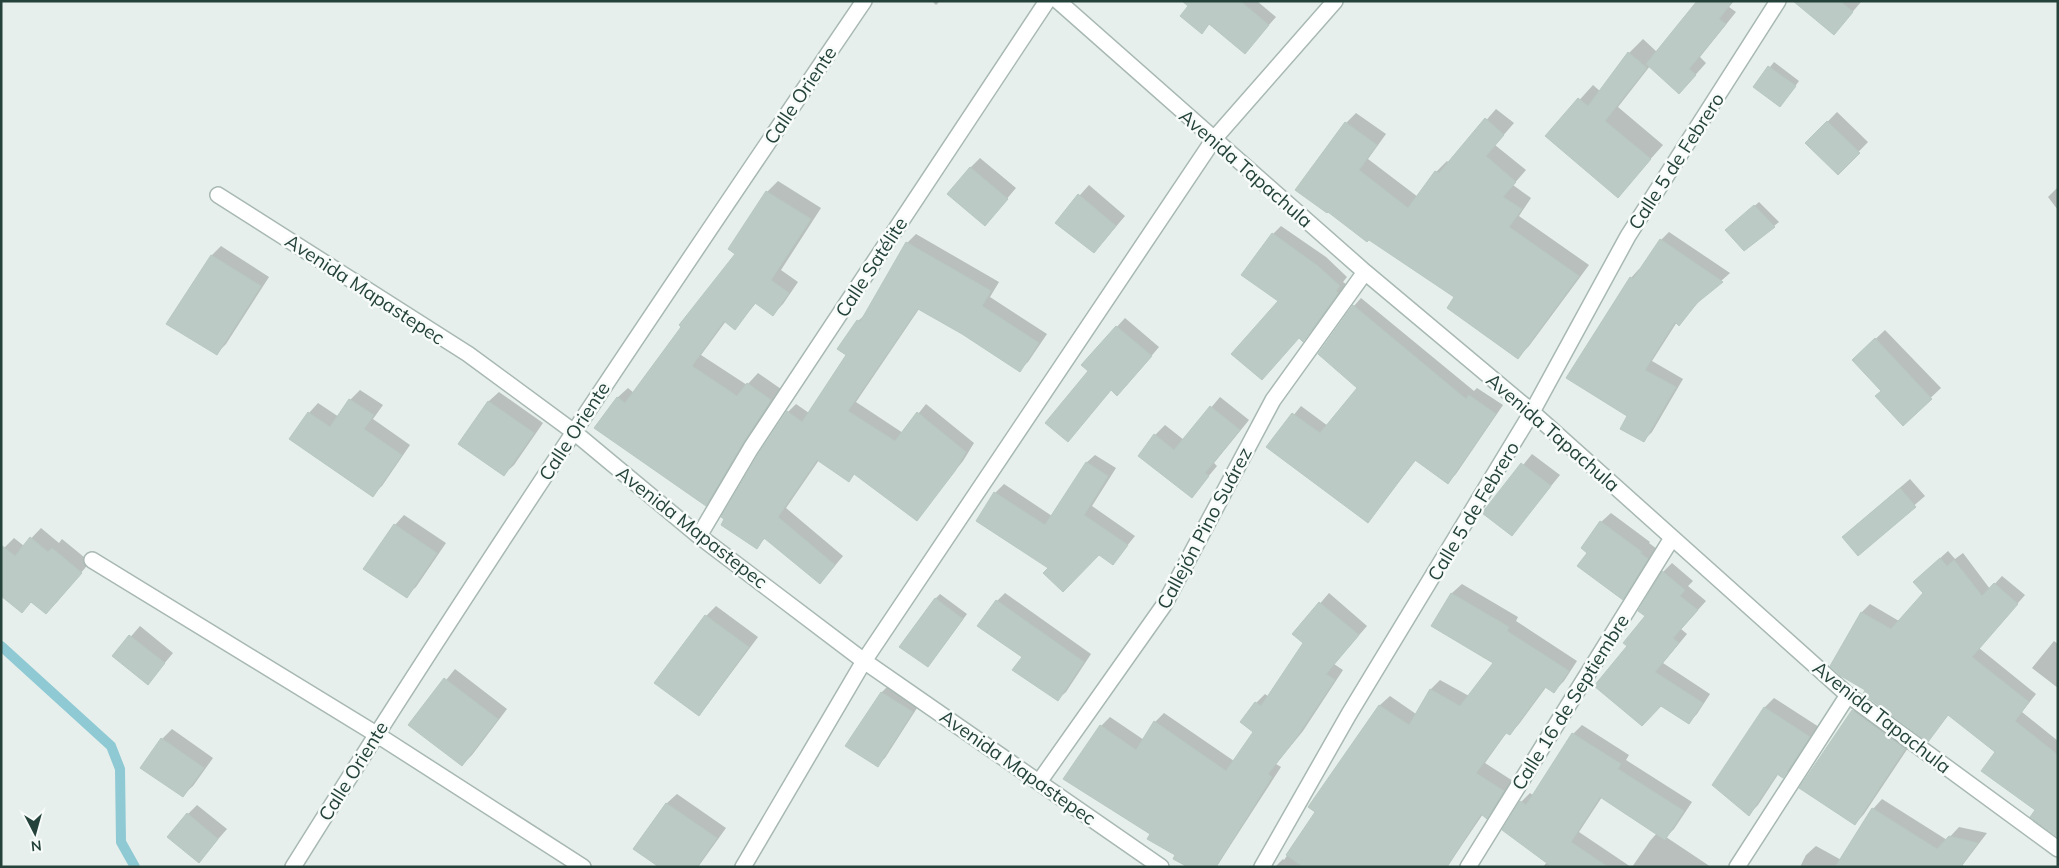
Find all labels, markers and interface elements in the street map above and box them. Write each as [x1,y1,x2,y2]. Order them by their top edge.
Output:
street label: Calle Oriente [758,42,842,148]
street label: Calle 5 de Febrero [1623,88,1729,234]
street label: Avenida Tapachula [1174,104,1318,232]
street label: Calle Satélite [830,212,912,322]
street label: Avenida Mapastepec [281,229,449,349]
street label: Avenida Tapachula [1481,368,1625,496]
street label: Calle Oriente [533,377,615,485]
street label: Calle 5 de Febrero [1422,437,1524,585]
street label: Callejón Pino Suárez [1151,443,1257,613]
street label: Avenida Mapastepec [612,461,772,593]
street label: Calle 16 de Septiembre [1506,610,1634,794]
street label: Avenida Tapachula [1808,656,1956,778]
street label: Avenida Mapastepec [935,704,1101,830]
street label: Calle Oriente [313,717,393,825]
north arrow [10,808,60,858]
text: N [30,836,43,855]

